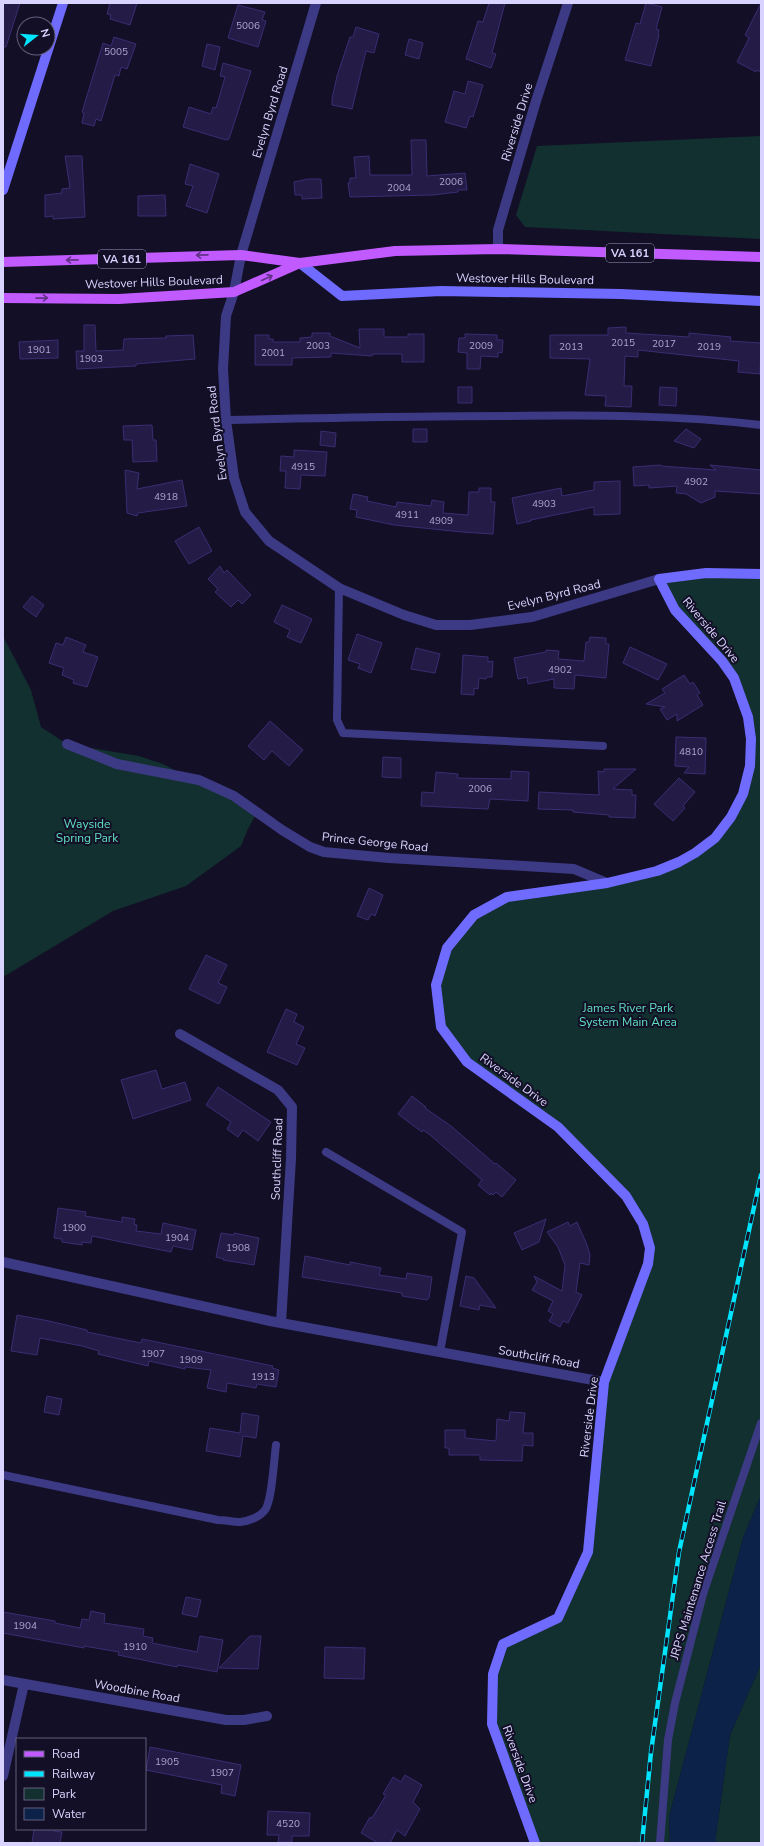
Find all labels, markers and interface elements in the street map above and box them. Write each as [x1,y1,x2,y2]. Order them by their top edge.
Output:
north arrow [16,16,56,56]
house number: 5006 [236,19,260,33]
text: N [37,27,53,39]
house number: 5005 [104,45,128,59]
street label: Evelyn Byrd Road [248,64,292,160]
street label: Riverside Drive [498,81,536,163]
house number: 2006 [439,175,463,189]
house number: 2004 [387,181,411,195]
road number: VA 161 [606,244,654,262]
road number: VA 161 [98,250,146,268]
one-way arrow [196,252,209,259]
one-way arrow [66,256,79,264]
street label: Westover Hills Boulevard [456,270,594,288]
street label: Westover Hills Boulevard [85,272,223,292]
one-way arrow [260,273,272,281]
one-way arrow [35,294,48,302]
house number: 2015 [611,336,635,350]
house number: 2017 [652,337,676,351]
house number: 2003 [306,339,330,353]
house number: 2009 [469,339,493,353]
house number: 2013 [559,340,583,354]
house number: 2019 [697,340,721,354]
house number: 1901 [27,343,51,357]
house number: 2001 [261,346,285,360]
house number: 1903 [79,352,103,366]
street label: Evelyn Byrd Road [203,385,231,481]
house number: 4915 [291,460,315,474]
house number: 4902 [684,475,708,489]
house number: 4918 [154,490,178,504]
house number: 4903 [532,497,556,511]
house number: 4911 [395,508,419,522]
house number: 4909 [429,514,453,528]
street label: Evelyn Byrd Road [506,576,602,614]
street label: Riverside Drive [679,594,743,666]
house number: 4902 [548,663,572,677]
house number: 4810 [679,745,703,759]
house number: 2006 [468,782,492,796]
park label: Wayside Spring Park [56,816,119,846]
street label: Prince George Road [321,828,429,856]
park label: James River Park System Main Area [579,1000,677,1030]
street label: Riverside Drive [477,1050,551,1110]
street label: Southcliff Road [268,1117,286,1201]
house number: 1900 [62,1221,86,1235]
house number: 1904 [165,1231,189,1245]
house number: 1908 [226,1241,250,1255]
street label: Southcliff Road [497,1342,581,1372]
house number: 1907 [141,1347,165,1361]
house number: 1909 [179,1353,203,1367]
house number: 1913 [251,1370,275,1384]
street label: Riverside Drive [576,1376,602,1458]
street label: JRPS Maintenance Access Trail [666,1498,730,1662]
house number: 1904 [13,1619,37,1633]
house number: 1910 [123,1640,147,1654]
street label: Woodbine Road [93,1676,181,1706]
street label: Riverside Drive [499,1723,541,1805]
legend [16,1738,146,1830]
text: Road [52,1746,80,1762]
house number: 1905 [155,1755,179,1769]
text: Railway [52,1766,96,1782]
house number: 1907 [210,1766,234,1780]
text: Park [52,1786,77,1802]
text: Water [52,1806,86,1822]
house number: 4520 [276,1817,300,1831]

